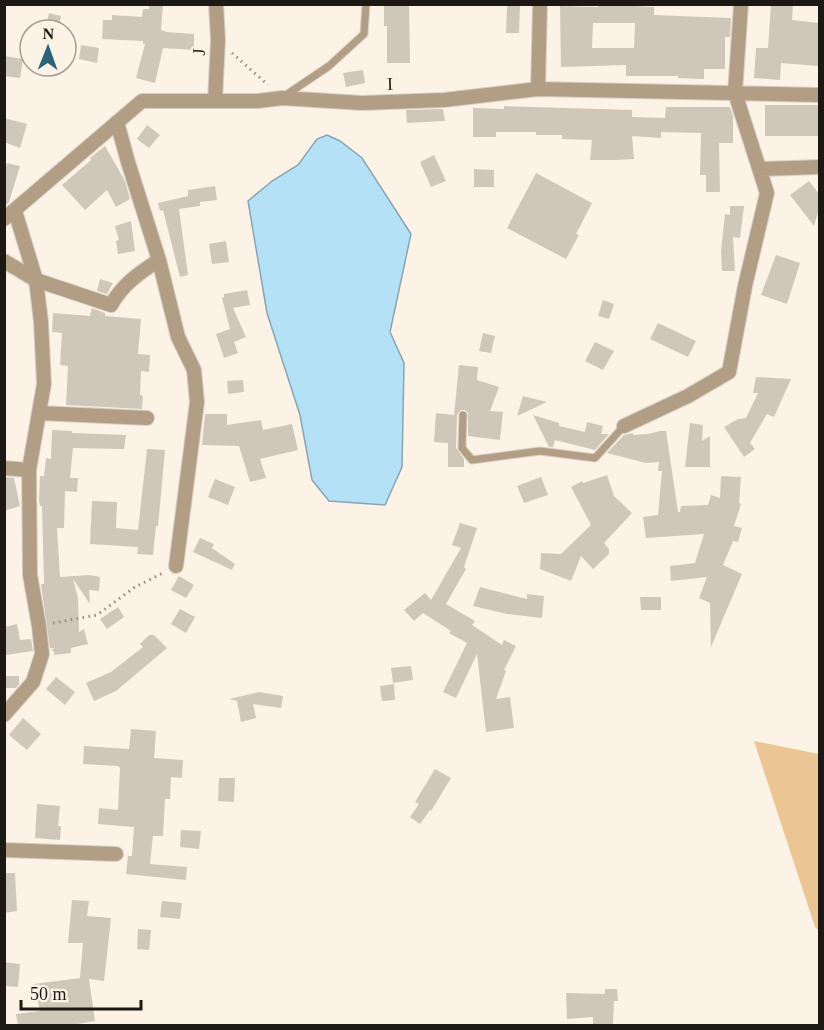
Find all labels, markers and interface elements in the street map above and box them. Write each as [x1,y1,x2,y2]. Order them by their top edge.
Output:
north arrow [18,18,78,78]
text: N [42,25,55,42]
street label: J [189,48,209,56]
street label: I [387,74,393,94]
scale bar [21,973,141,1011]
text: 50 m [30,984,67,1004]

